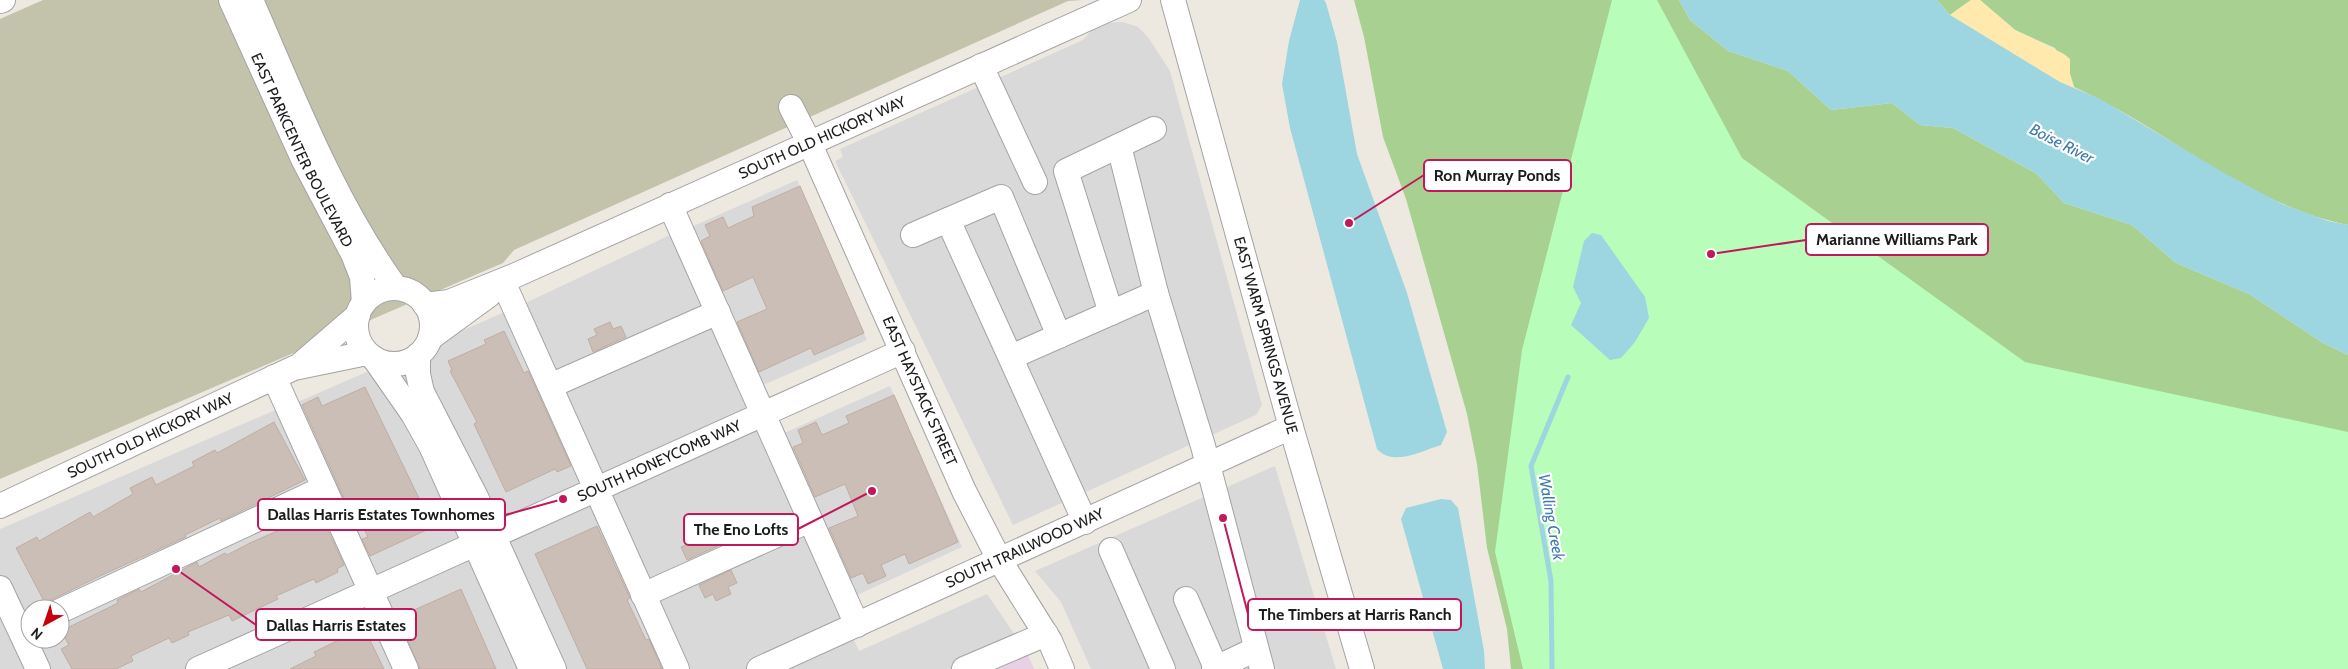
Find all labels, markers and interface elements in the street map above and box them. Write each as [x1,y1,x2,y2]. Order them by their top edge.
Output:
street label: EAST PARKCENTER BOULEVARD [247,50,357,250]
street label: SOUTH OLD HICKORY WAY [736,92,909,183]
water label: Boise River [2027,119,2098,168]
callout: Ron Murray Ponds [1424,160,1571,191]
text: Ron Murray Ponds [1434,166,1561,185]
callout: Marianne Williams Park [1806,224,1988,255]
text: Marianne Williams Park [1816,230,1978,249]
street label: EAST WARM SPRINGS AVENUE [1230,235,1302,436]
street label: EAST HAYSTACK STREET [879,314,961,469]
street label: SOUTH OLD HICKORY WAY [64,389,236,482]
street label: SOUTH HONEYCOMB WAY [575,416,744,506]
water label: Walling Creek [1535,472,1569,563]
callout: Dallas Harris Estates Townhomes [258,499,505,530]
street label: SOUTH TRAILWOOD WAY [943,504,1107,592]
text: Dallas Harris Estates Townhomes [267,505,495,524]
callout: The Eno Lofts [684,514,798,545]
text: The Eno Lofts [694,520,789,539]
north arrow [20,599,70,649]
callout: The Timbers at Harris Ranch [1248,599,1461,630]
text: The Timbers at Harris Ranch [1259,605,1451,624]
callout: Dallas Harris Estates [256,609,416,640]
text: Dallas Harris Estates [266,616,406,635]
text: N [27,624,46,644]

